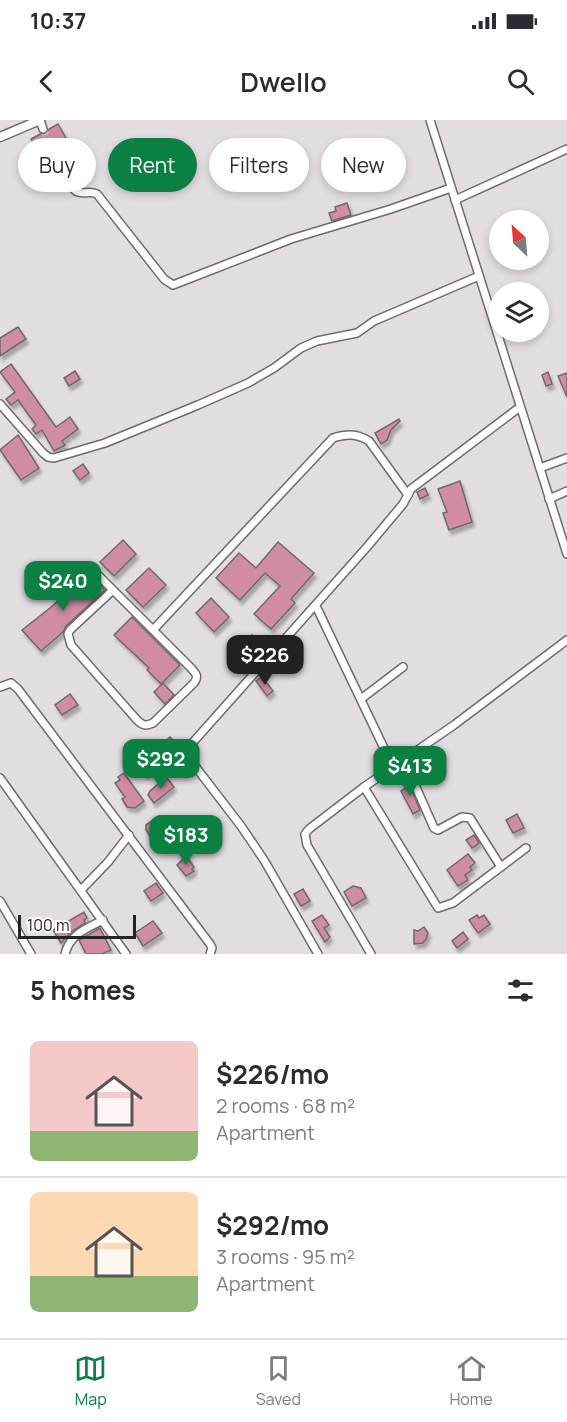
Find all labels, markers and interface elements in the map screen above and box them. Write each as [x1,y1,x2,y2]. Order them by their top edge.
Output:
text: 10:37 [30,6,86,36]
text: Dwello [240,63,327,100]
icon: back [30,65,63,98]
icon: search [504,65,537,98]
chip: Buy [18,138,96,192]
chip: Rent [108,138,197,192]
chip: Filters [209,138,309,192]
chip: New [321,138,406,192]
north arrow [489,210,549,270]
map controls [489,210,549,342]
button: layers [489,282,549,342]
pin: $240 [27,561,99,612]
text: $240 [38,567,88,594]
pin: $226 [229,635,301,686]
text: $226 [241,641,289,668]
pin: $292 [125,739,197,790]
text: $292 [137,745,185,772]
pin: $413 [374,746,446,797]
text: $413 [387,752,433,779]
pin: $183 [150,815,222,866]
text: $183 [163,821,209,848]
scale bar [18,912,136,940]
text: 100 m [27,914,70,936]
text: 5 homes [30,972,136,1008]
icon: filters [504,974,537,1007]
text: $226/mo [216,1056,329,1092]
icon: home [78,1065,150,1137]
text: 2 rooms · 68 m² [216,1092,355,1119]
text: Apartment [216,1119,315,1146]
text: $292/mo [216,1207,329,1243]
icon: home [78,1216,150,1288]
text: 3 rooms · 95 m² [216,1243,355,1270]
text: Apartment [216,1270,315,1297]
tab: Map [74,1352,107,1410]
tab: Saved [256,1352,301,1410]
tab: Home [449,1352,493,1410]

